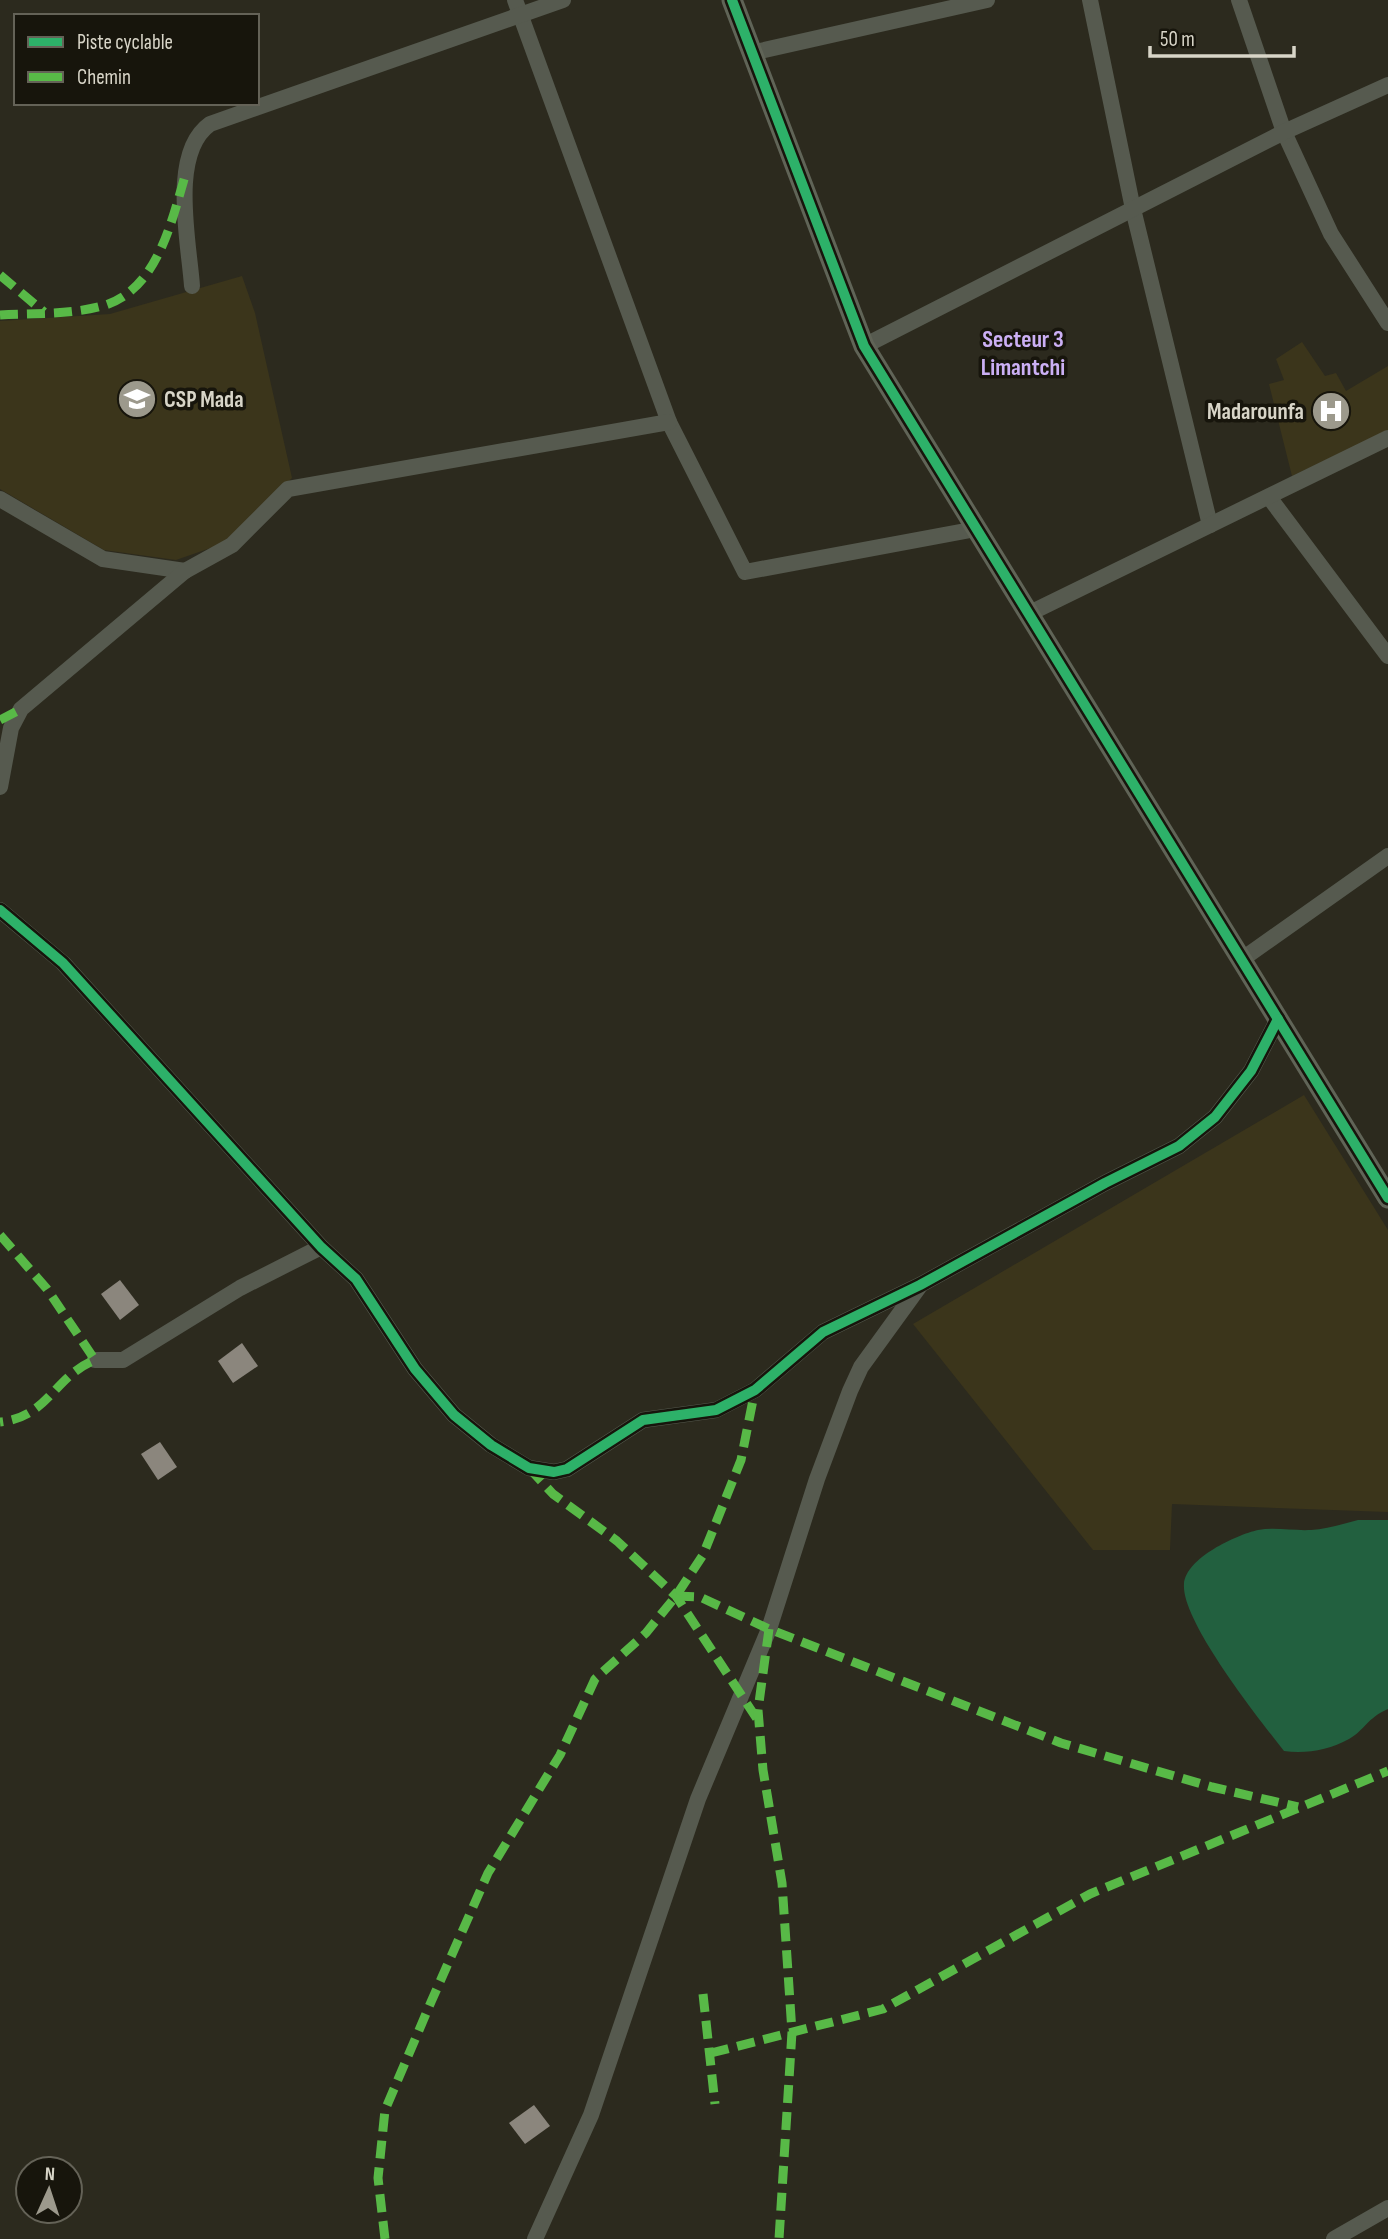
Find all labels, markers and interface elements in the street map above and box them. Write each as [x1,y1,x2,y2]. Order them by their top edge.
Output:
legend [14,14,259,105]
scale bar [1150,14,1294,58]
text: 50 m [1160,27,1195,52]
text: Piste cyclable [77,30,173,55]
text: Chemin [77,65,131,90]
district label: Secteur 3 Limantchi [981,325,1065,382]
school or university icon: CSP Mada [116,378,158,420]
place label: CSP Mada [164,386,244,414]
hospital icon: Madarounfa [1310,390,1352,432]
place label: Madarounfa [1207,398,1304,426]
north arrow [14,2155,84,2225]
text: N [44,2163,55,2186]

